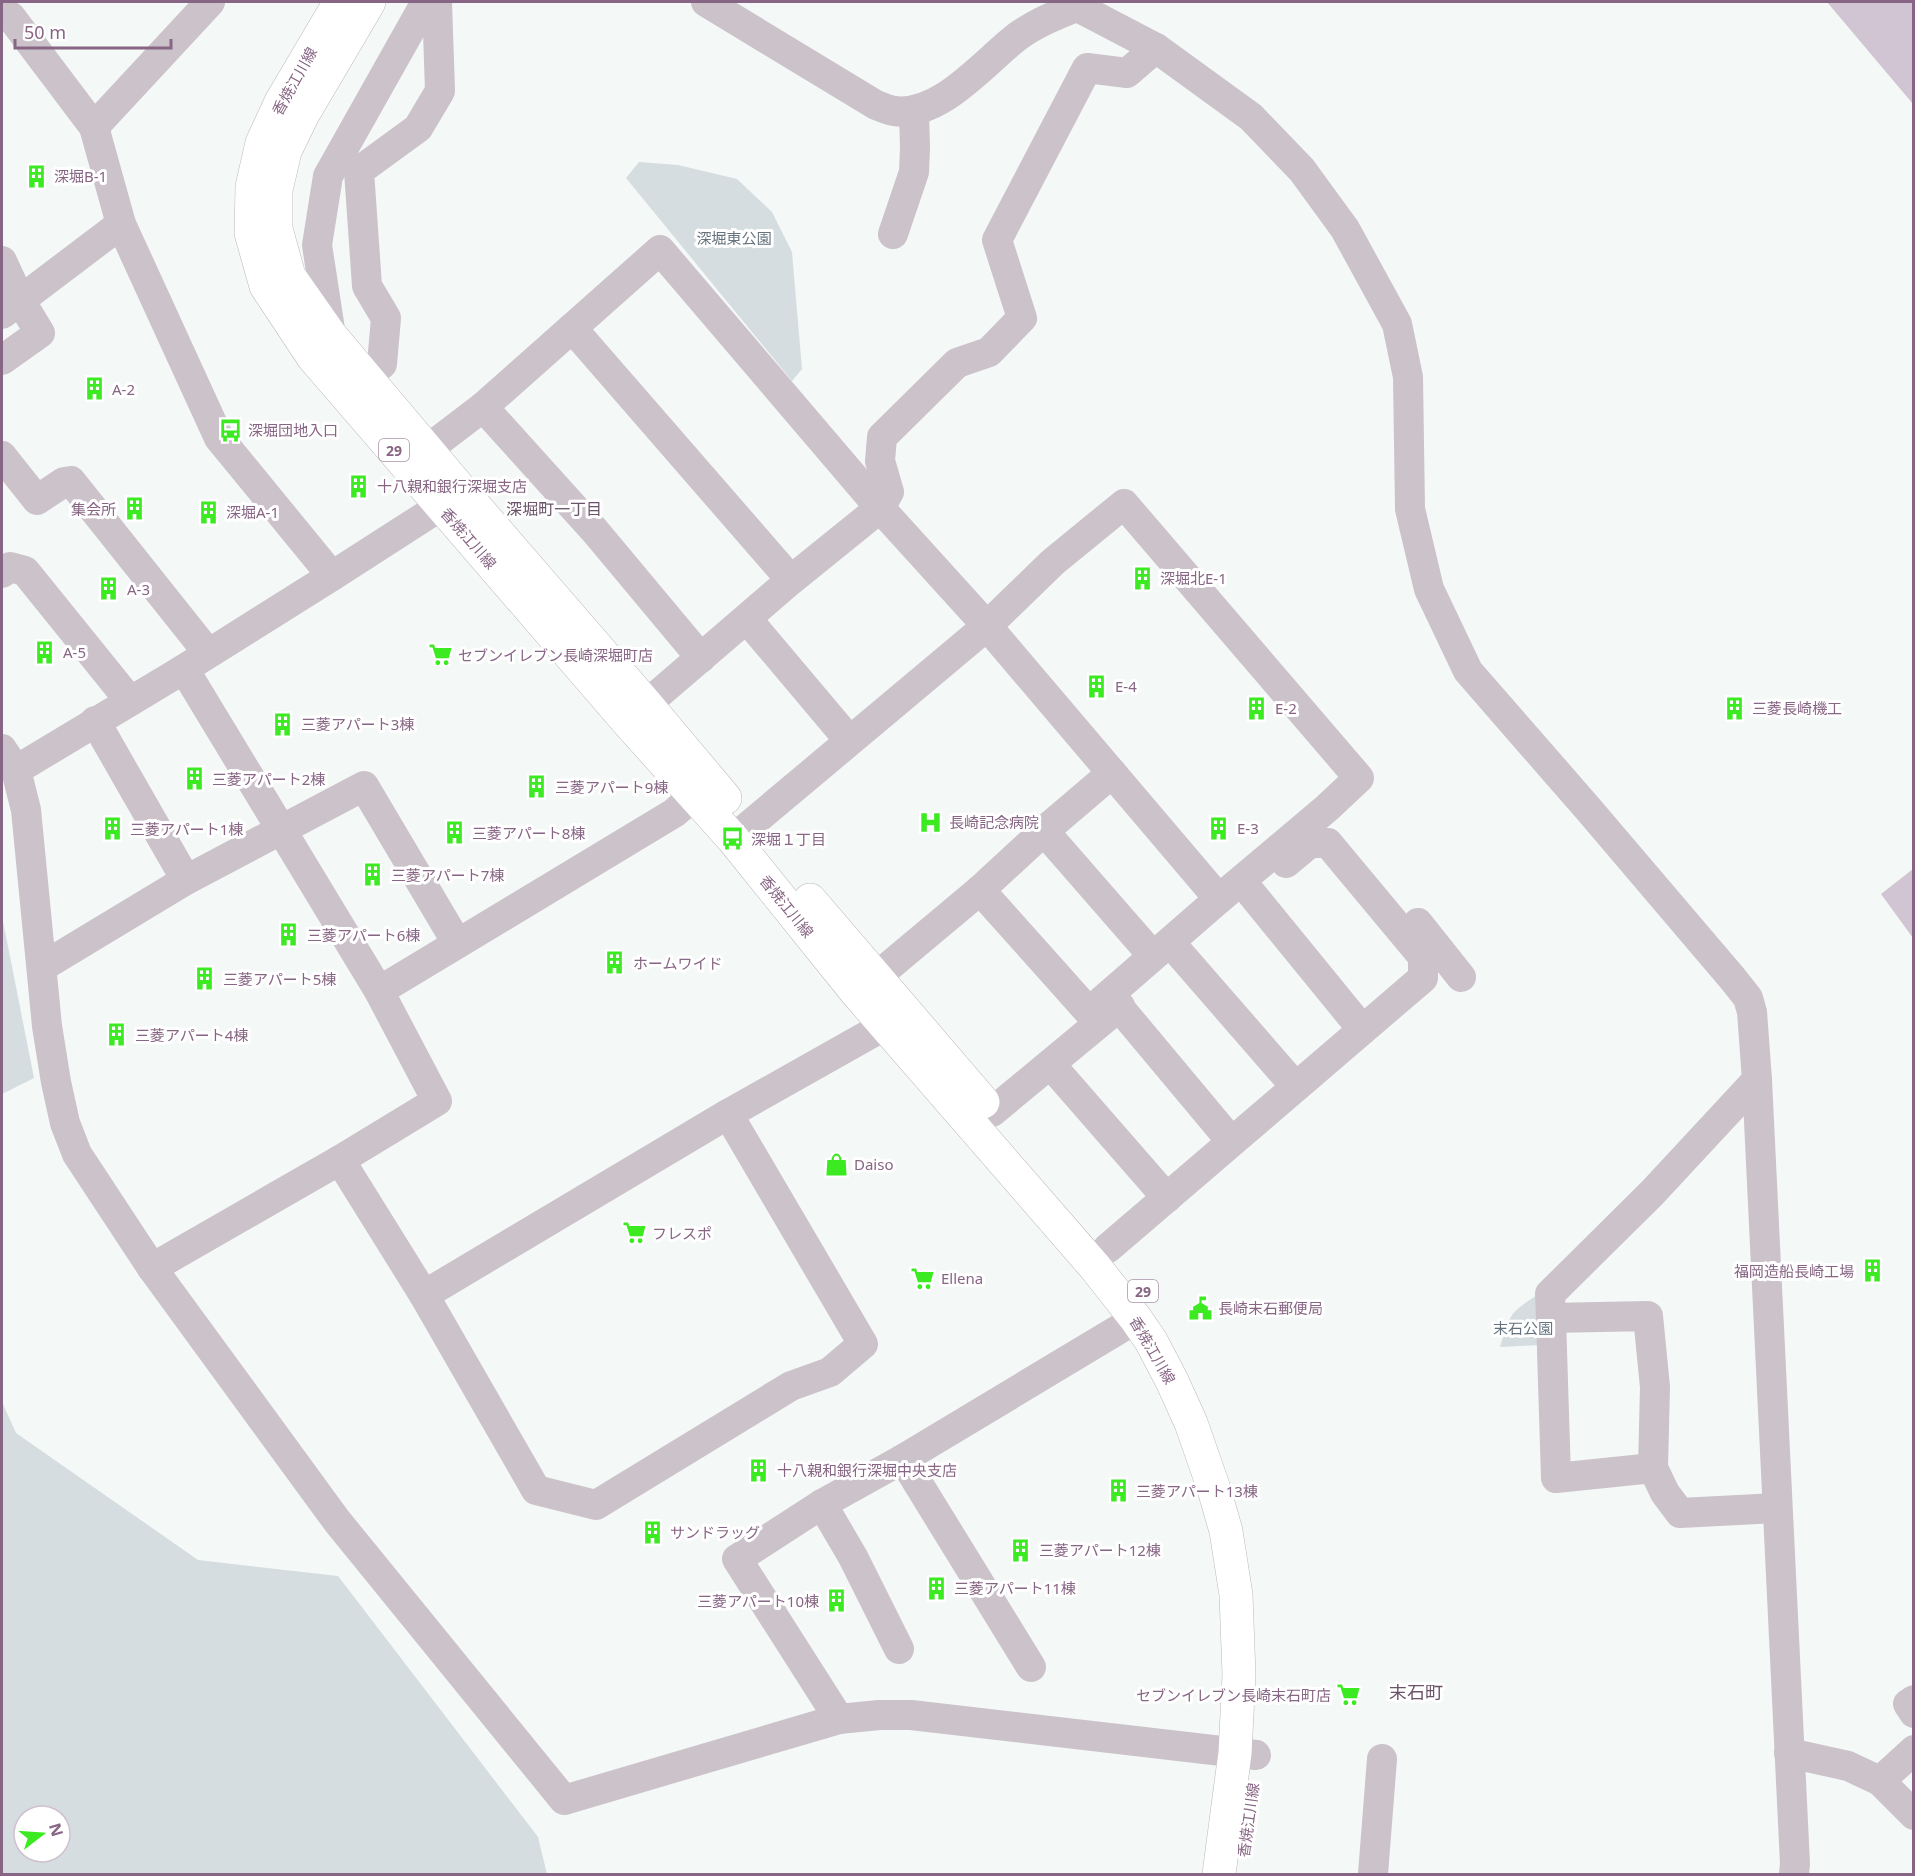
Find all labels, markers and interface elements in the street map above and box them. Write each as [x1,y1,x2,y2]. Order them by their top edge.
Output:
scale bar [15,12,171,50]
text: 50 m [24,20,66,44]
street label: 香焼江川線 [267,43,321,119]
building icon: 深堀B-1 [23,163,49,189]
place label: 深堀B-1 [54,166,107,186]
park label: 深堀東公園 [696,228,772,248]
building icon: A-2 [81,376,107,402]
place label: A-2 [112,379,135,399]
bus stop icon: 深堀団地入口 [217,417,243,443]
place label: 深堀団地入口 [248,420,338,440]
road number: 29 [379,439,409,461]
building icon: 十八親和銀行深堀支店 [346,473,372,499]
place label: 十八親和銀行深堀支店 [377,476,527,496]
building icon: 集会所 [121,496,147,522]
district label: 深堀町一丁目 [506,498,602,520]
place label: 集会所 [71,499,116,519]
building icon: 深堀A-1 [195,499,221,525]
place label: 深堀A-1 [226,502,279,522]
street label: 香焼江川線 [437,503,501,573]
building icon: 深堀北E-1 [1129,565,1155,591]
place label: 深堀北E-1 [1160,568,1227,588]
building icon: A-3 [96,576,122,602]
place label: A-3 [127,579,150,599]
building icon: A-5 [32,639,58,665]
place label: A-5 [63,642,86,662]
supermarket icon: セブンイレブン長崎深堀町店 [427,642,453,668]
place label: セブンイレブン長崎深堀町店 [458,645,653,665]
building icon: E-4 [1084,673,1110,699]
place label: E-4 [1115,676,1137,696]
building icon: E-2 [1244,695,1270,721]
building icon: 三菱長崎機工 [1721,695,1747,721]
place label: E-2 [1275,698,1297,718]
place label: 三菱長崎機工 [1752,698,1842,718]
building icon: 三菱アパート3棟 [270,711,296,737]
place label: 三菱アパート3棟 [301,714,414,734]
building icon: 三菱アパート2棟 [181,766,207,792]
place label: 三菱アパート2棟 [212,769,325,789]
building icon: 三菱アパート9棟 [524,774,550,800]
place label: 三菱アパート9棟 [555,777,668,797]
hospital icon: 長崎記念病院 [918,809,944,835]
place label: 長崎記念病院 [949,812,1039,832]
building icon: E-3 [1206,815,1232,841]
building icon: 三菱アパート1棟 [99,816,125,842]
place label: E-3 [1237,818,1259,838]
place label: 三菱アパート1棟 [130,819,243,839]
building icon: 三菱アパート8棟 [441,820,467,846]
place label: 三菱アパート8棟 [472,823,585,843]
bus stop icon: 深堀１丁目 [720,826,746,852]
place label: 深堀１丁目 [751,829,826,849]
building icon: 三菱アパート7棟 [360,862,386,888]
place label: 三菱アパート7棟 [391,865,504,885]
street label: 香焼江川線 [756,871,818,941]
building icon: 三菱アパート6棟 [276,922,302,948]
place label: 三菱アパート6棟 [307,925,420,945]
building icon: ホームワイド [602,950,628,976]
place label: ホームワイド [633,953,723,973]
building icon: 三菱アパート5棟 [192,966,218,992]
place label: 三菱アパート5棟 [223,969,336,989]
building icon: 三菱アパート4棟 [104,1022,130,1048]
place label: 三菱アパート4棟 [135,1025,248,1045]
shop icon: Daiso [823,1151,849,1177]
place label: Daiso [854,1154,894,1174]
supermarket icon: フレスポ [621,1220,647,1246]
place label: フレスポ [652,1223,712,1243]
building icon: 福岡造船長崎工場 [1859,1258,1885,1284]
place label: 福岡造船長崎工場 [1734,1261,1854,1281]
supermarket icon: Ellena [910,1265,936,1291]
place label: Ellena [941,1268,983,1288]
road number: 29 [1128,1280,1158,1302]
public building icon: 長崎末石郵便局 [1187,1295,1213,1321]
place label: 長崎末石郵便局 [1218,1298,1323,1318]
street label: 香焼江川線 [1126,1313,1180,1387]
park label: 末石公園 [1493,1318,1553,1338]
building icon: 十八親和銀行深堀中央支店 [746,1457,772,1483]
place label: 十八親和銀行深堀中央支店 [777,1460,957,1480]
building icon: 三菱アパート13棟 [1105,1478,1131,1504]
place label: 三菱アパート13棟 [1136,1481,1258,1501]
building icon: サンドラッグ [639,1519,665,1545]
place label: サンドラッグ [670,1522,760,1542]
building icon: 三菱アパート12棟 [1008,1537,1034,1563]
place label: 三菱アパート12棟 [1039,1540,1161,1560]
building icon: 三菱アパート11棟 [923,1575,949,1601]
place label: 三菱アパート11棟 [954,1578,1076,1598]
building icon: 三菱アパート10棟 [824,1588,850,1614]
place label: 三菱アパート10棟 [697,1591,819,1611]
district label: 末石町 [1389,1680,1443,1704]
supermarket icon: セブンイレブン長崎末石町店 [1336,1682,1362,1708]
place label: セブンイレブン長崎末石町店 [1136,1685,1331,1705]
street label: 香焼江川線 [1233,1781,1263,1859]
north arrow [12,1804,72,1864]
text: N [44,1820,69,1839]

